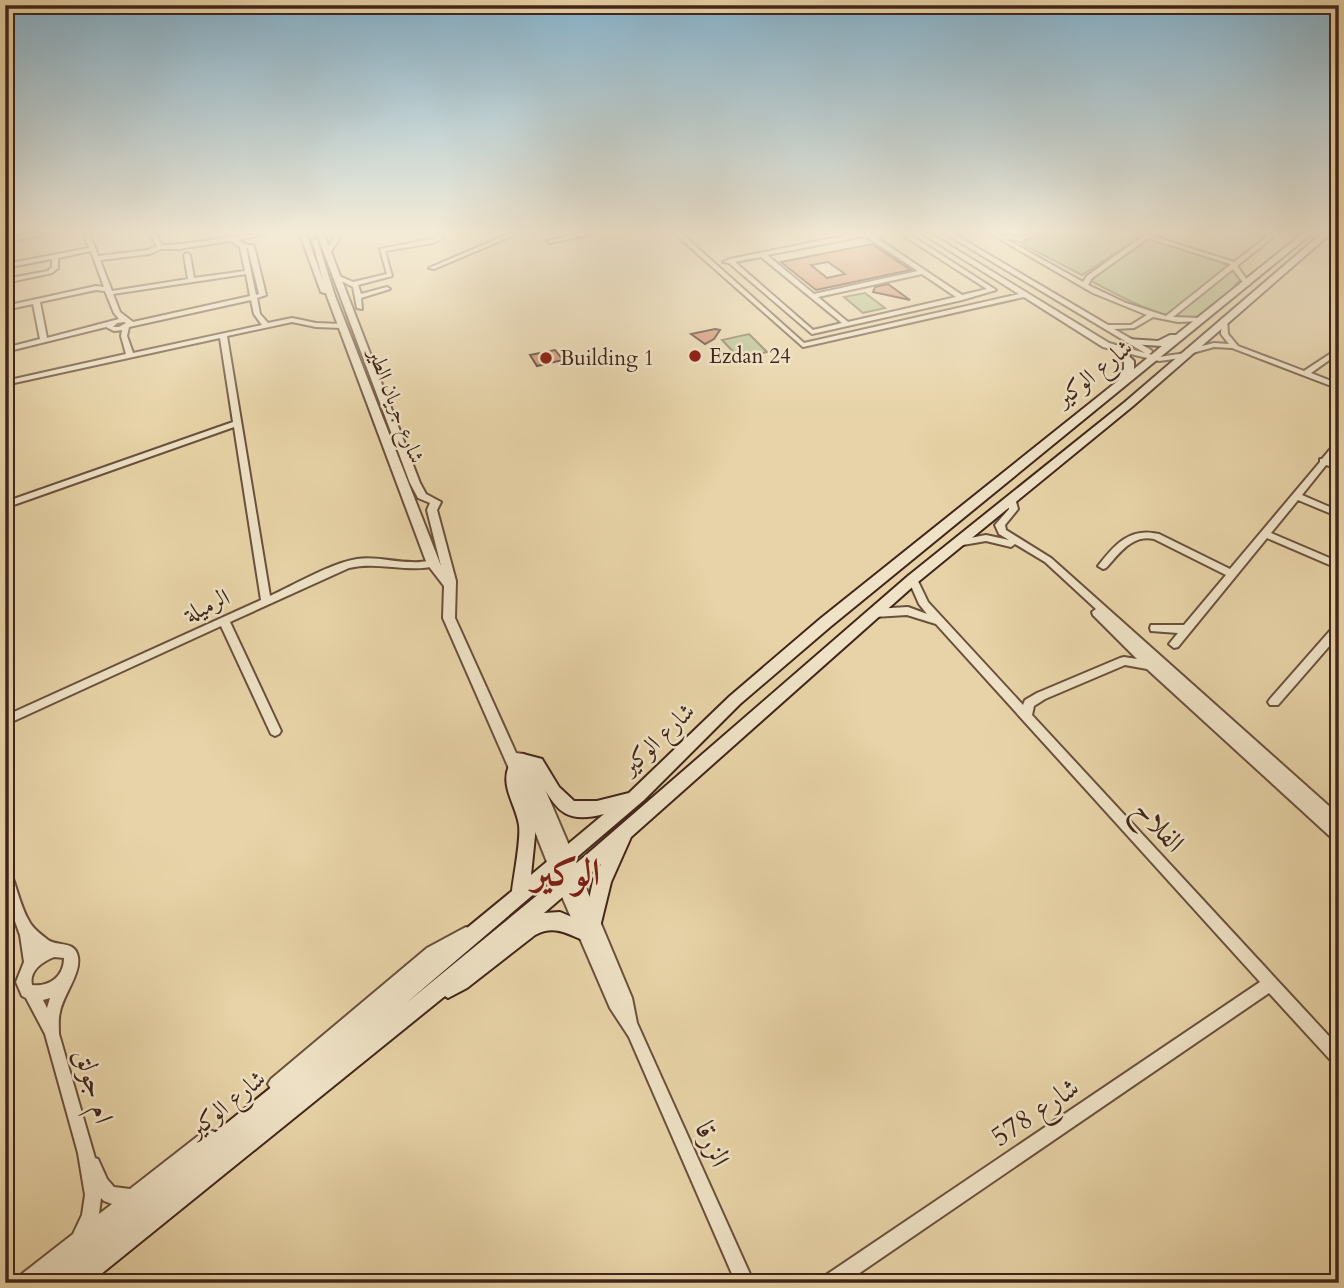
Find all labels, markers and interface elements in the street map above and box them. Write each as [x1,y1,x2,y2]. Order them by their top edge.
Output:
street label: شارع الوكير [1046,331,1142,419]
place label: Ezdan 24 [709,342,791,371]
street label: شارع جريان الطير [357,343,431,469]
place label: Building 1 [560,344,654,373]
marker: Ezdan 24 [687,348,703,364]
marker: Building 1 [538,350,554,366]
street label: الرميلة [178,581,235,631]
street label: شارع الوكير [612,695,704,787]
street label: الفلاح [1121,791,1193,865]
district label: الوكير [528,847,600,899]
street label: ام جولق [60,1044,123,1129]
street label: شارع الوكير [179,1062,275,1150]
street label: شارع 578 [983,1069,1089,1159]
street label: الزرقا [685,1115,739,1173]

